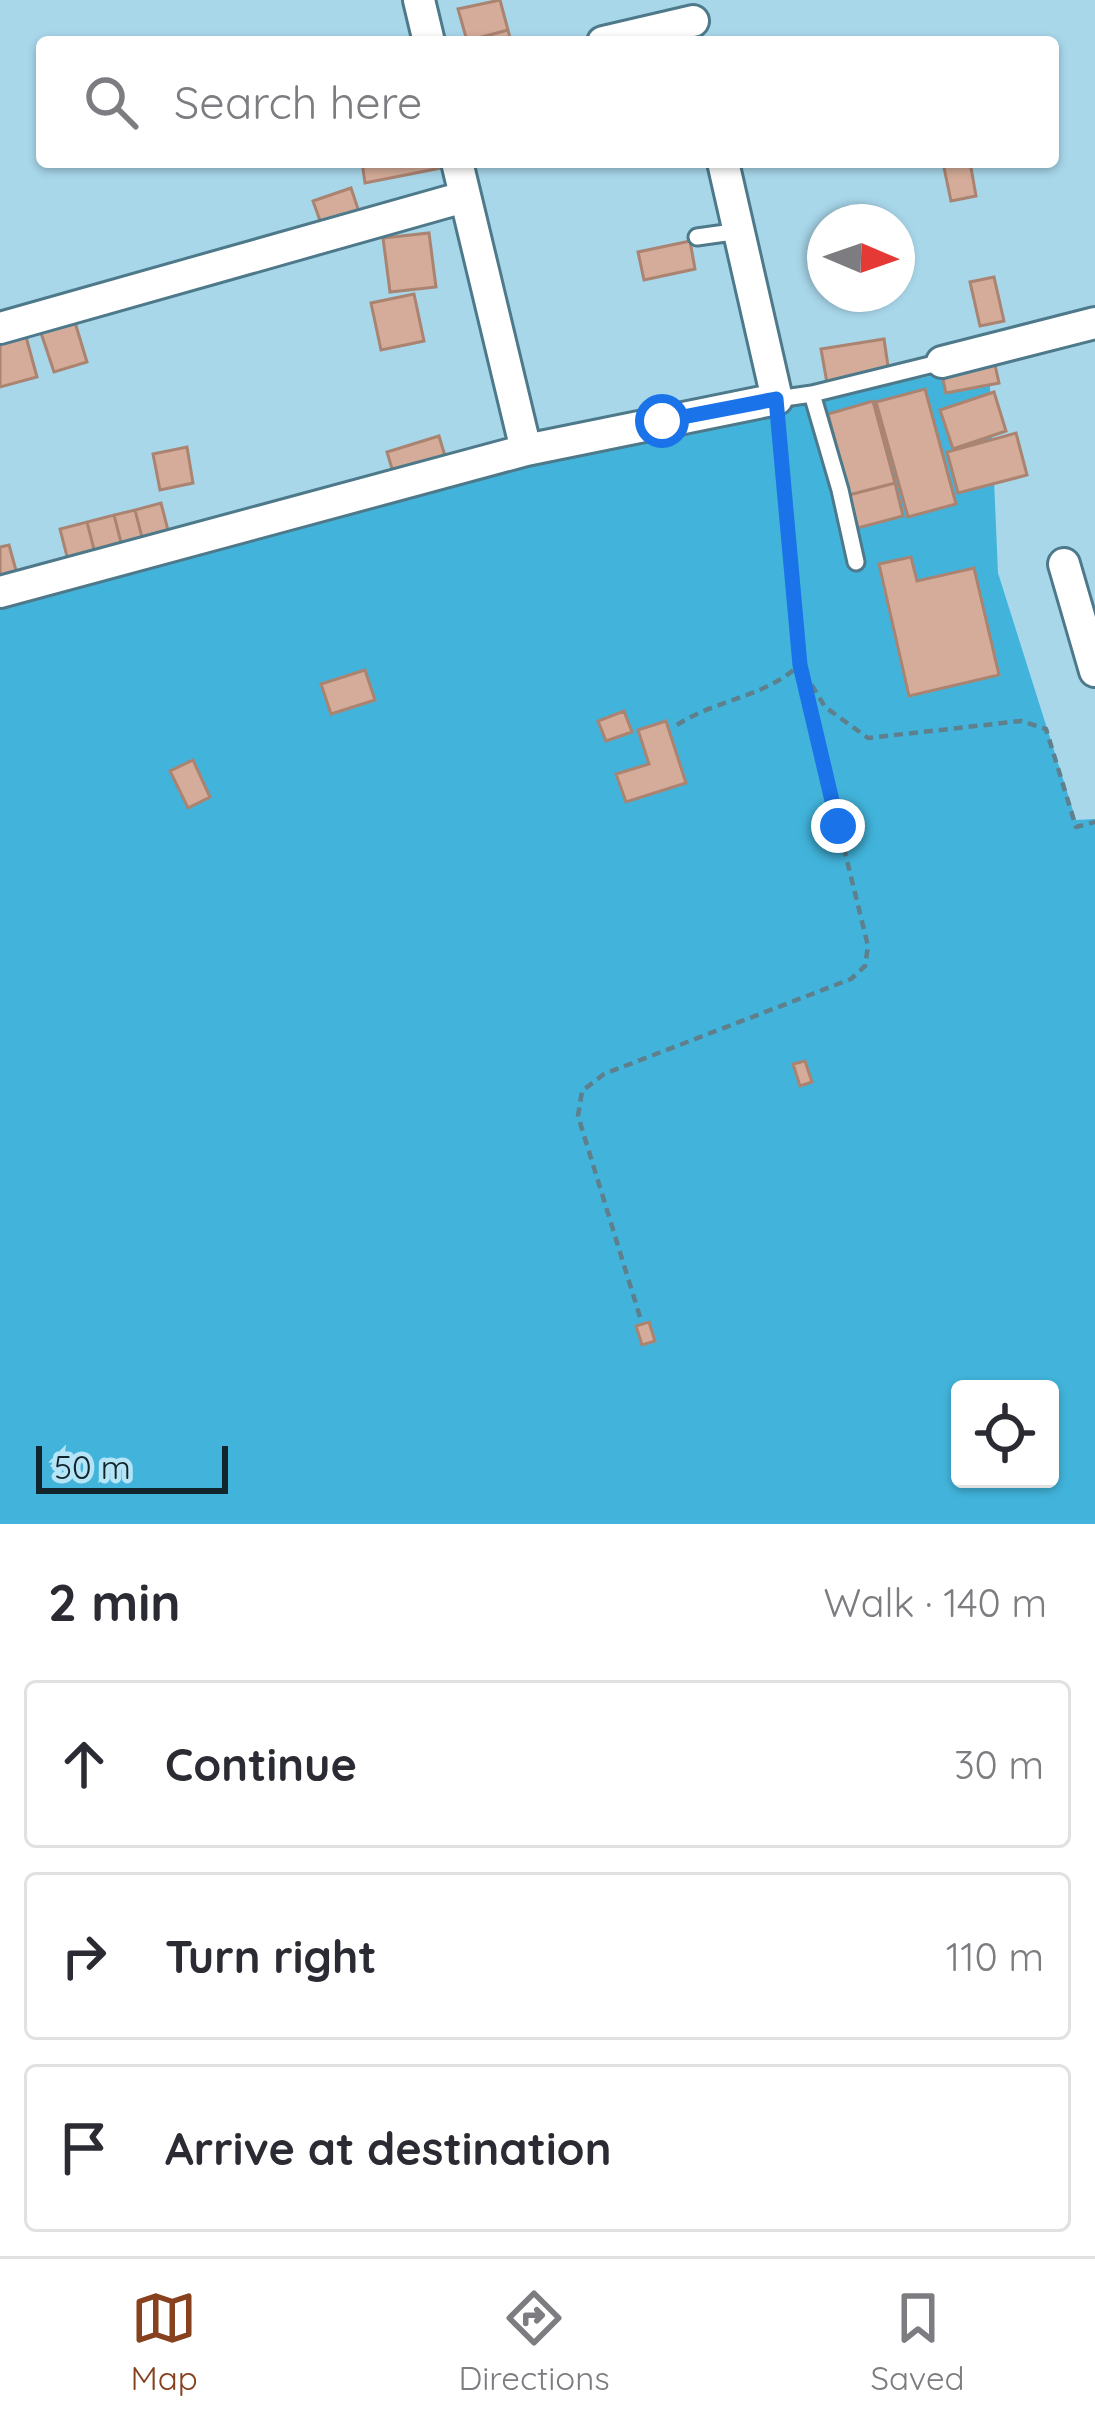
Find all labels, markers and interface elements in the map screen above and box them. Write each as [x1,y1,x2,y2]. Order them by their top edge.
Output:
search box [36,36,1059,168]
icon: search [78,69,144,135]
text: Search here [174,74,422,130]
north arrow [807,204,915,312]
route start [635,394,689,448]
route end [811,799,865,853]
map controls [951,1380,1059,1488]
button: locate [951,1380,1059,1488]
scale bar [36,1440,228,1493]
text: 50 m [54,1446,131,1487]
text: 2 min [48,1570,181,1634]
text: Walk · 140 m [823,1578,1047,1627]
icon: ahead [51,1731,117,1797]
text: Continue [165,1736,357,1792]
text: 30 m [954,1740,1044,1789]
icon: right [51,1923,117,1989]
text: Turn right [165,1928,377,1984]
text: 110 m [946,1932,1044,1981]
icon: arrive [51,2115,117,2181]
text: Arrive at destination [165,2120,611,2176]
tab: Map [130,2285,198,2398]
tab: Directions [458,2285,610,2398]
tab: Saved [871,2285,965,2398]

